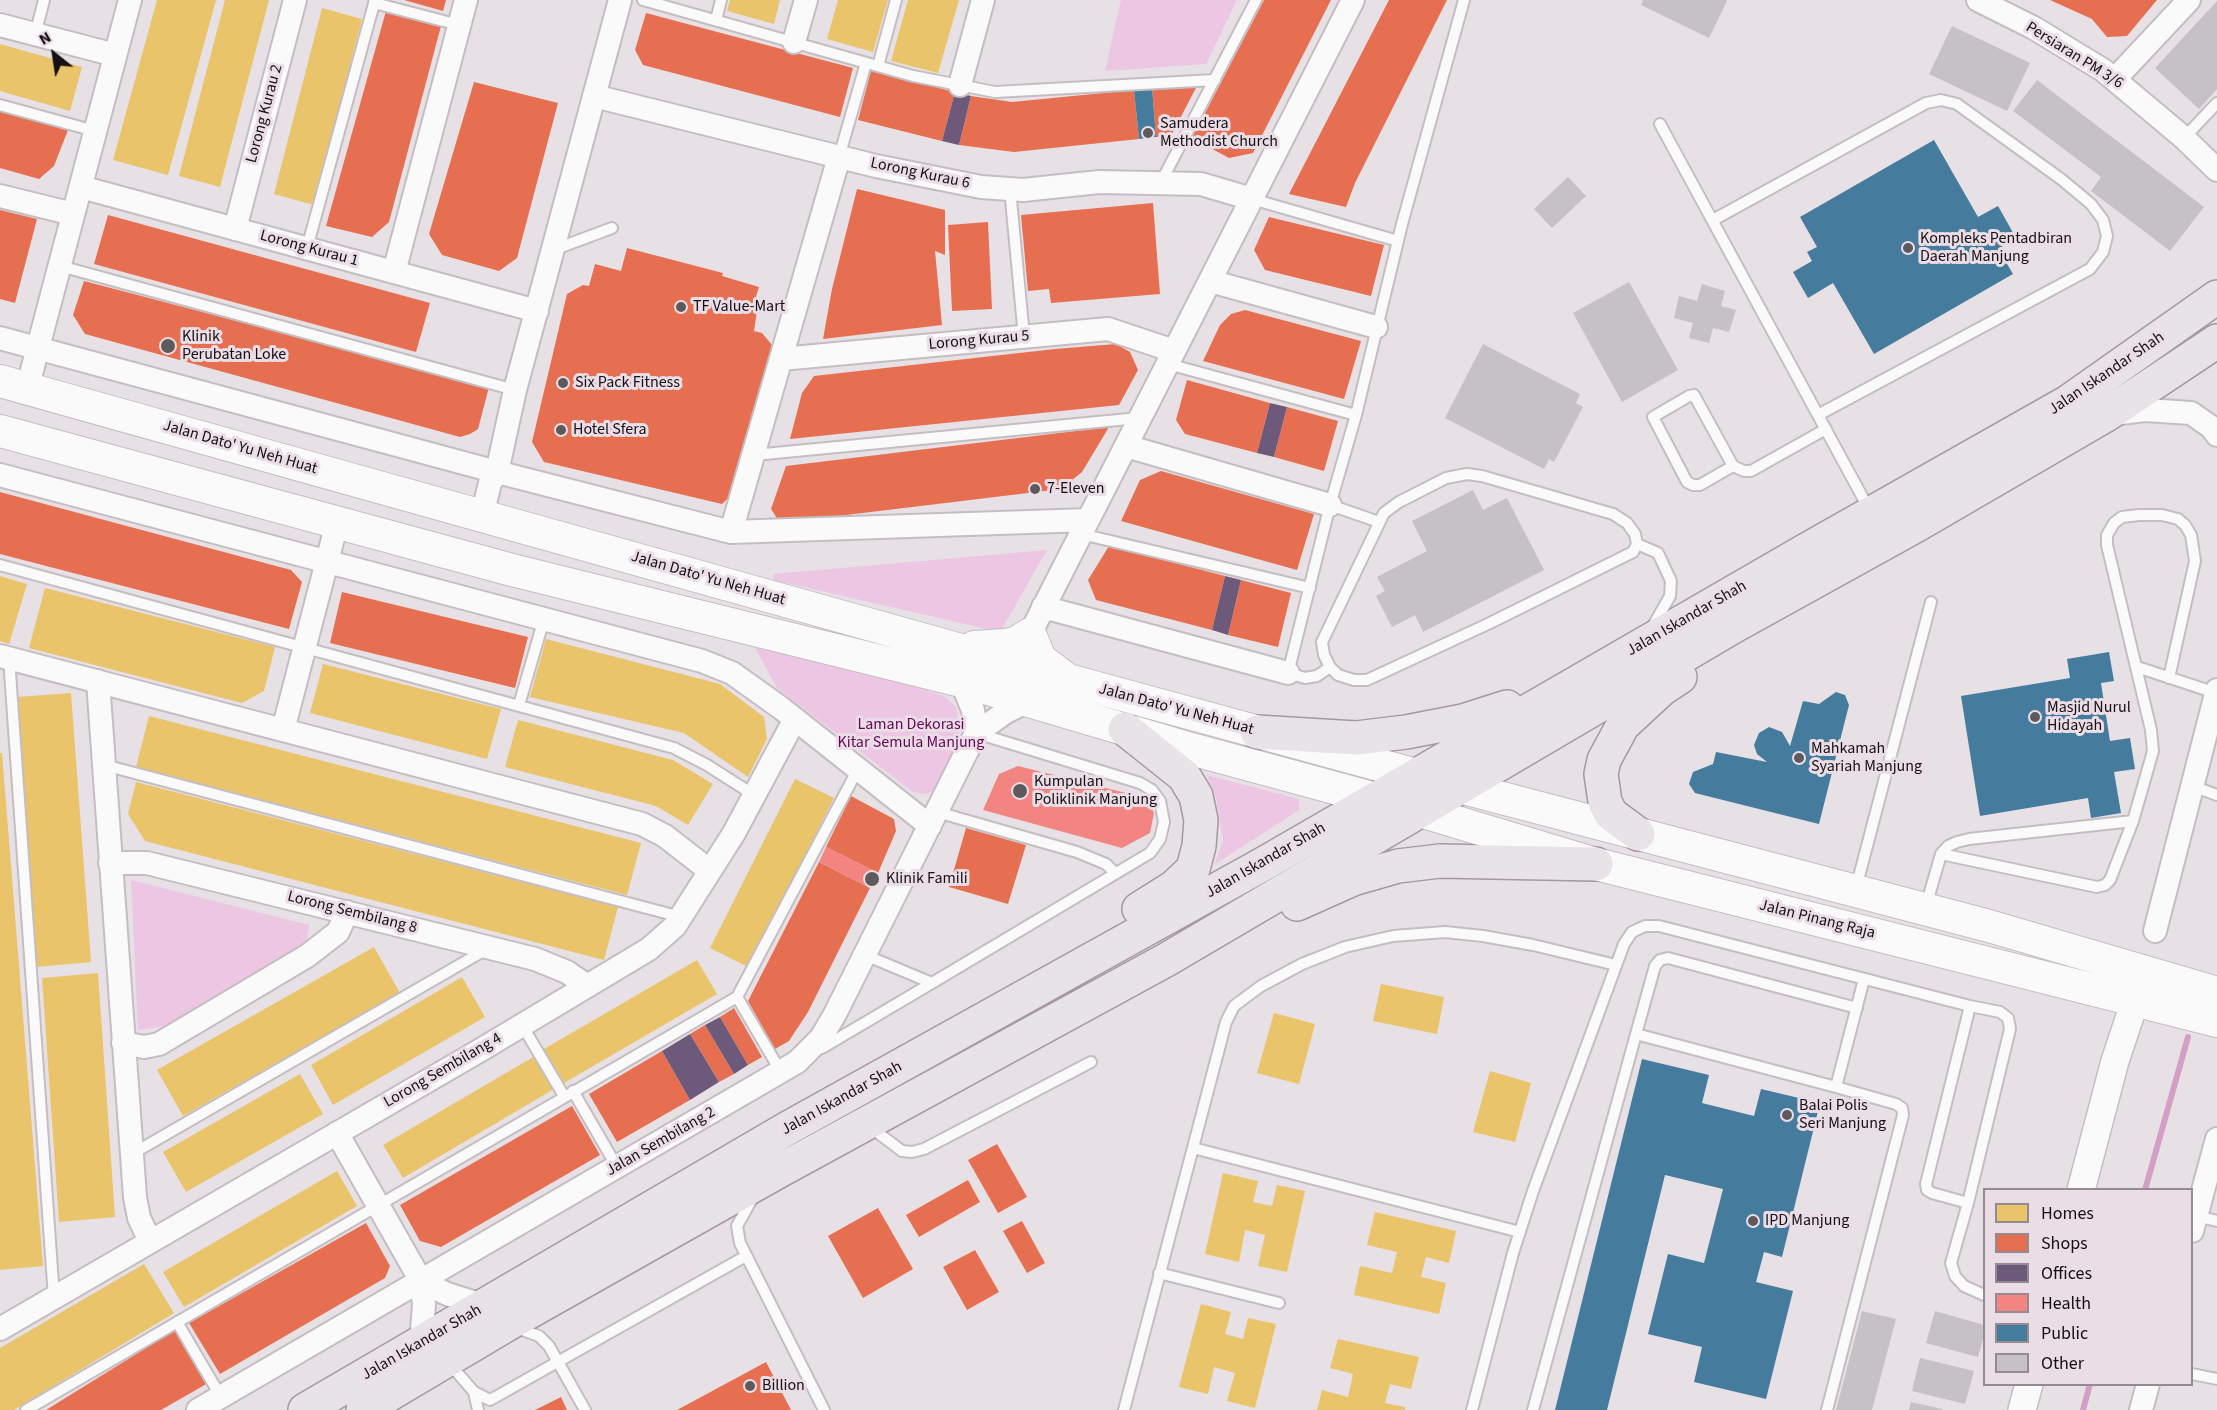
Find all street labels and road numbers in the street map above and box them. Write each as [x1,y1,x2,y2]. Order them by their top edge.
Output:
street label: Persiaran PM 3/6 [2022,18,2126,94]
street label: Lorong Kurau 2 [243,63,287,165]
street label: Lorong Kurau 6 [869,154,971,194]
street label: Lorong Kurau 1 [258,227,360,271]
street label: Lorong Kurau 5 [928,327,1030,355]
street label: Jalan Iskandar Shah [2046,328,2168,420]
street label: Jalan Dato' Yu Neh Huat [161,417,319,479]
street label: Jalan Dato' Yu Neh Huat [629,548,787,610]
street label: Jalan Iskandar Shah [1624,577,1750,661]
street label: Jalan Dato' Yu Neh Huat [1096,680,1256,740]
street label: Jalan Iskandar Shah [1203,819,1329,903]
street label: Lorong Sembilang 8 [285,888,419,938]
street label: Jalan Pinang Raja [1757,896,1877,944]
street label: Lorong Sembilang 4 [381,1029,505,1113]
street label: Jalan Iskandar Shah [778,1058,906,1140]
street label: Jalan Sembilang 2 [603,1103,719,1181]
street label: Jalan Iskandar Shah [359,1301,485,1385]

